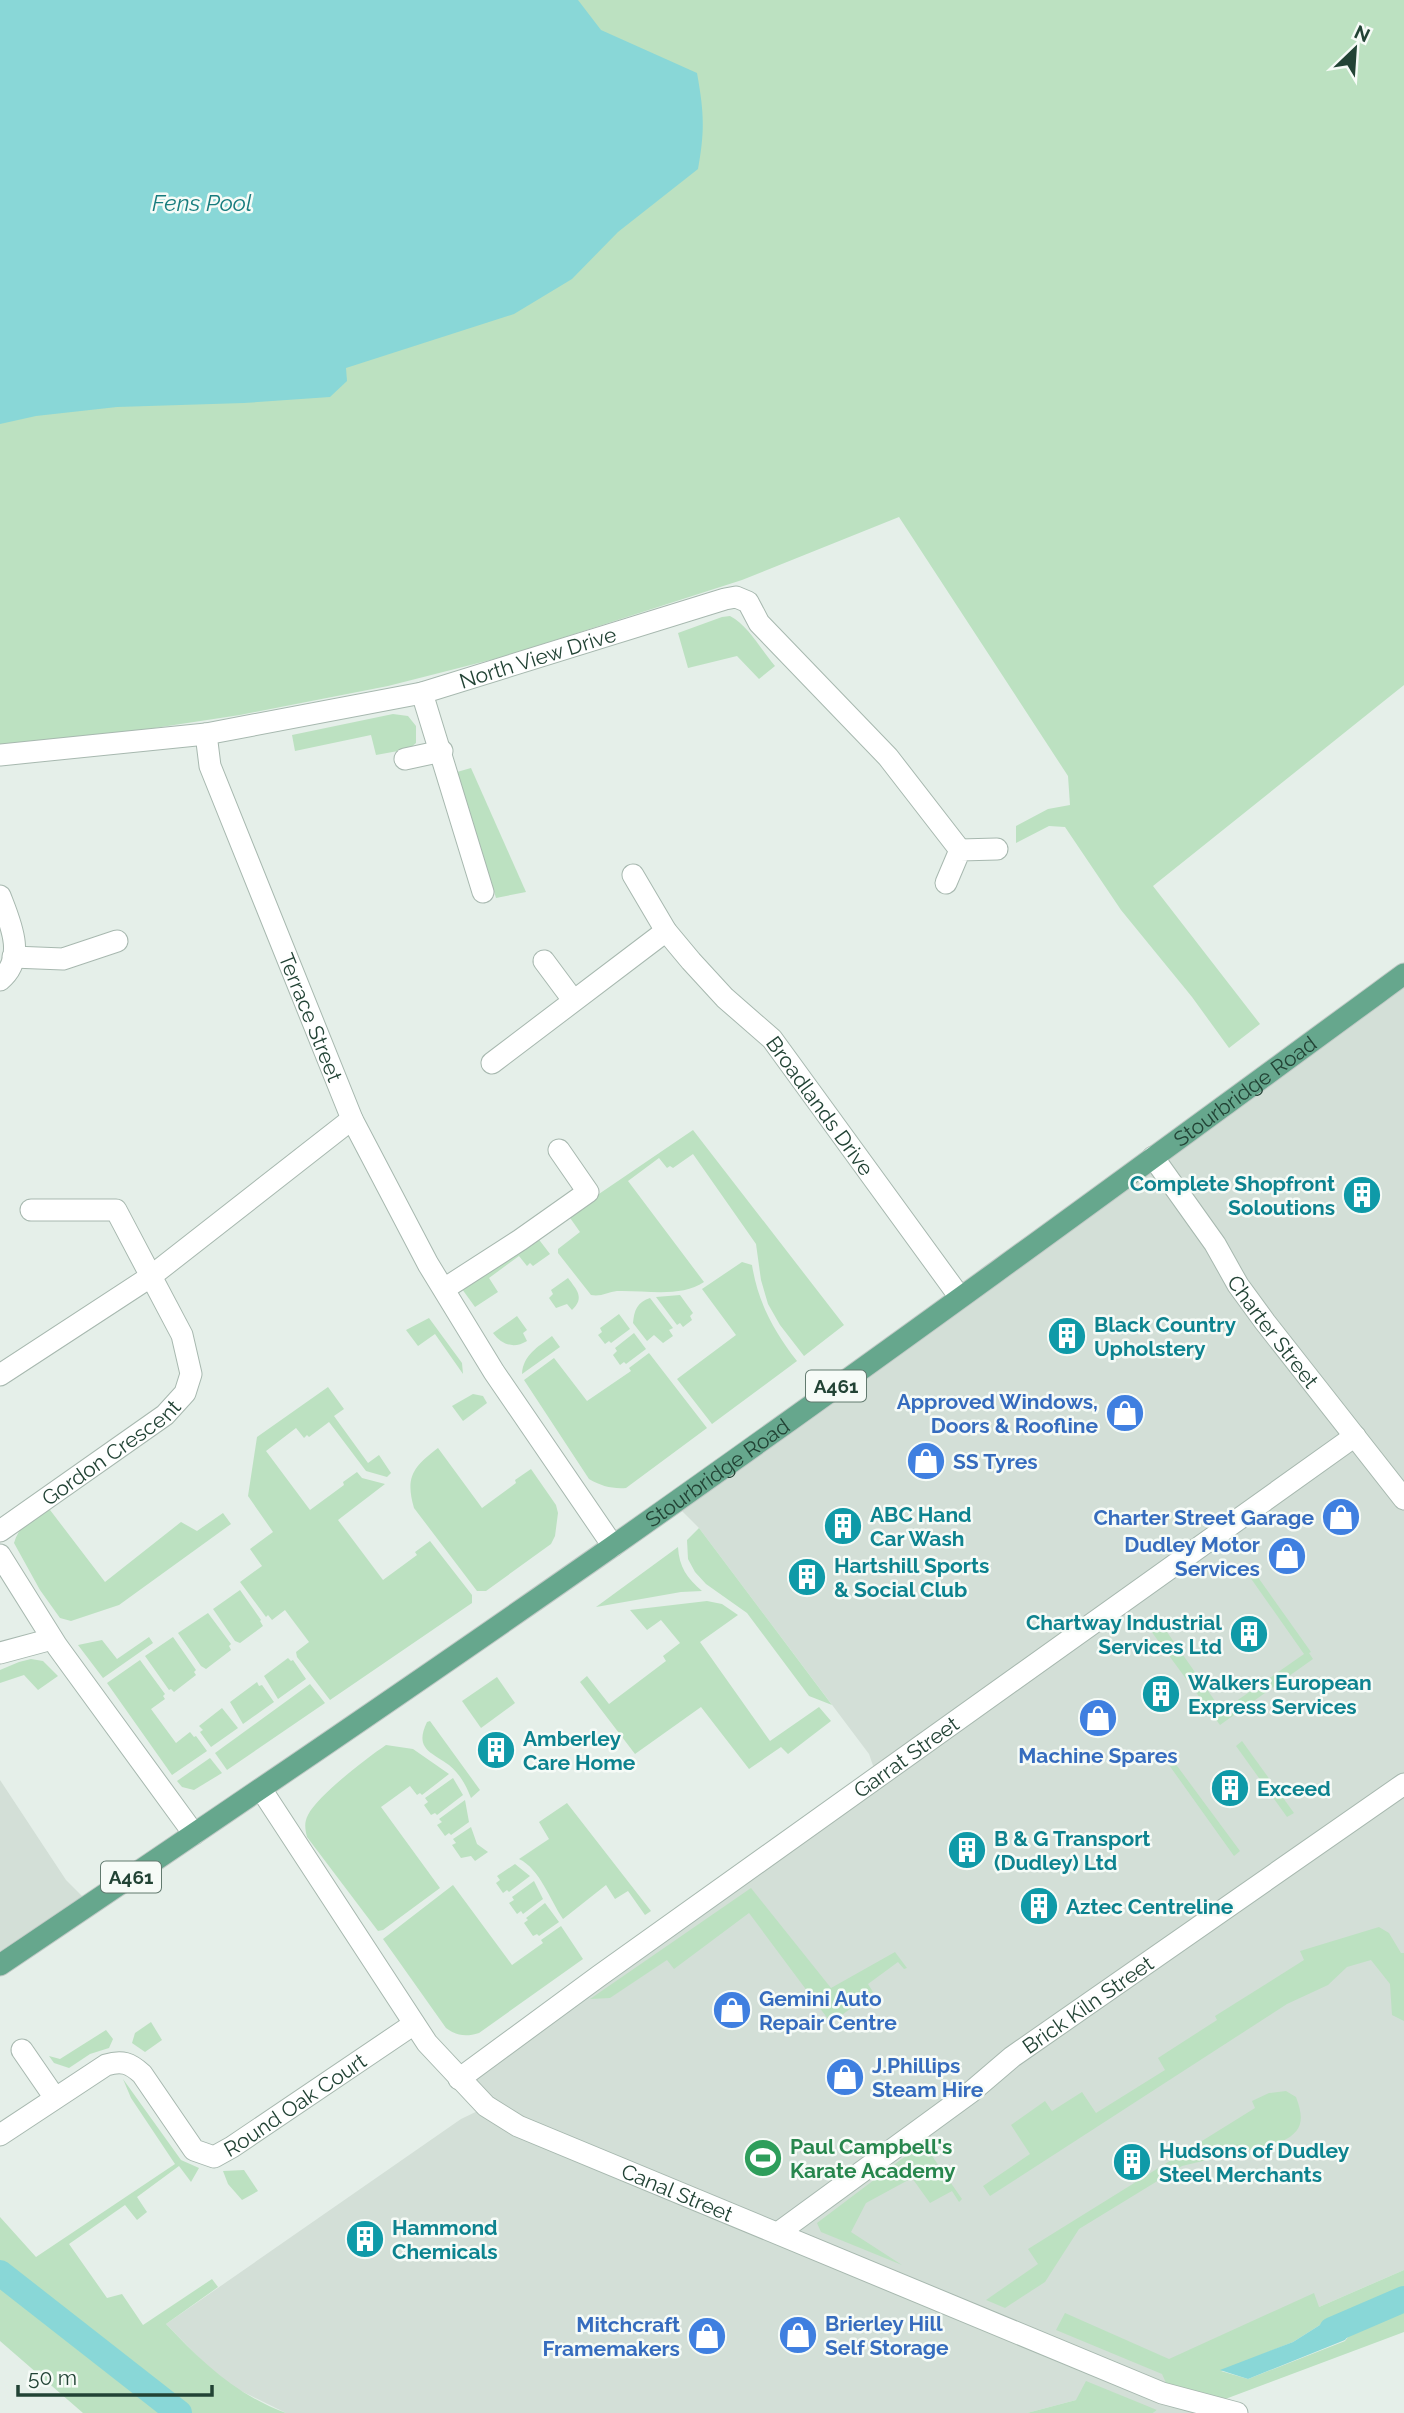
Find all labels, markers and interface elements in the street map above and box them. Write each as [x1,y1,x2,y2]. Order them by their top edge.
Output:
north arrow [1320,14,1390,84]
text: N [1351,21,1373,47]
water label: Fens Pool [152,189,252,216]
street label: North View Drive [456,621,619,693]
street label: Terrace Street [274,949,348,1085]
street label: Stourbridge Road [1168,1030,1321,1151]
street label: Broadlands Drive [761,1031,879,1180]
place label: Complete Shopfront Soloutions [1130,1171,1335,1220]
building icon: Complete Shopfront Soloutions [1341,1174,1383,1216]
street label: Charter Street [1222,1271,1324,1393]
place label: Black Country Upholstery [1094,1312,1236,1361]
building icon: Black Country Upholstery [1046,1315,1088,1357]
road number: A461 [806,1370,866,1402]
place label: Approved Windows, Doors & Roofline [897,1389,1098,1438]
shop icon: Approved Windows, Doors & Roofline [1104,1392,1146,1434]
street label: Gordon Crescent [37,1394,185,1510]
street label: Stourbridge Road [640,1413,794,1532]
shop icon: SS Tyres [905,1440,947,1482]
place label: SS Tyres [953,1449,1038,1474]
shop icon: Charter Street Garage [1320,1496,1362,1538]
place label: ABC Hand Car Wash [870,1502,972,1551]
building icon: ABC Hand Car Wash [822,1505,864,1547]
place label: Charter Street Garage [1093,1505,1314,1530]
place label: Dudley Motor Services [1124,1532,1260,1581]
shop icon: Dudley Motor Services [1266,1535,1308,1577]
place label: Hartshill Sports & Social Club [834,1553,989,1602]
building icon: Hartshill Sports & Social Club [786,1556,828,1598]
place label: Chartway Industrial Services Ltd [1026,1610,1222,1659]
building icon: Chartway Industrial Services Ltd [1228,1613,1270,1655]
place label: Walkers European Express Services [1188,1670,1372,1719]
building icon: Walkers European Express Services [1140,1673,1182,1715]
shop icon: Machine Spares [1077,1697,1119,1739]
street label: Garrat Street [849,1711,963,1803]
place label: Amberley Care Home [523,1726,636,1775]
building icon: Amberley Care Home [475,1729,517,1771]
place label: Machine Spares [1018,1743,1178,1768]
building icon: Exceed [1209,1767,1251,1809]
place label: Exceed [1257,1776,1331,1801]
place label: B & G Transport (Dudley) Ltd [994,1826,1150,1875]
building icon: B & G Transport (Dudley) Ltd [946,1829,988,1871]
road number: A461 [101,1862,161,1893]
building icon: Aztec Centreline [1018,1885,1060,1927]
place label: Aztec Centreline [1066,1894,1234,1919]
street label: Brick Kiln Street [1017,1950,1158,2059]
place label: Gemini Auto Repair Centre [759,1986,897,2035]
shop icon: Gemini Auto Repair Centre [711,1989,753,2031]
street label: Round Oak Court [219,2048,371,2162]
place label: J.Phillips Steam Hire [872,2053,984,2102]
shop icon: J.Phillips Steam Hire [824,2056,866,2098]
place label: Paul Campbell's Karate Academy [790,2134,956,2183]
sports icon: Paul Campbell's Karate Academy [742,2137,784,2179]
place label: Hudsons of Dudley Steel Merchants [1159,2138,1350,2187]
building icon: Hudsons of Dudley Steel Merchants [1111,2141,1153,2183]
street label: Canal Street [618,2158,737,2226]
place label: Hammond Chemicals [392,2215,498,2264]
building icon: Hammond Chemicals [344,2218,386,2260]
place label: Brierley Hill Self Storage [825,2311,949,2360]
place label: Mitchcraft Framemakers [542,2312,680,2361]
shop icon: Brierley Hill Self Storage [777,2314,819,2356]
shop icon: Mitchcraft Framemakers [686,2315,728,2357]
scale bar [18,2354,212,2398]
text: 50 m [28,2365,77,2390]

